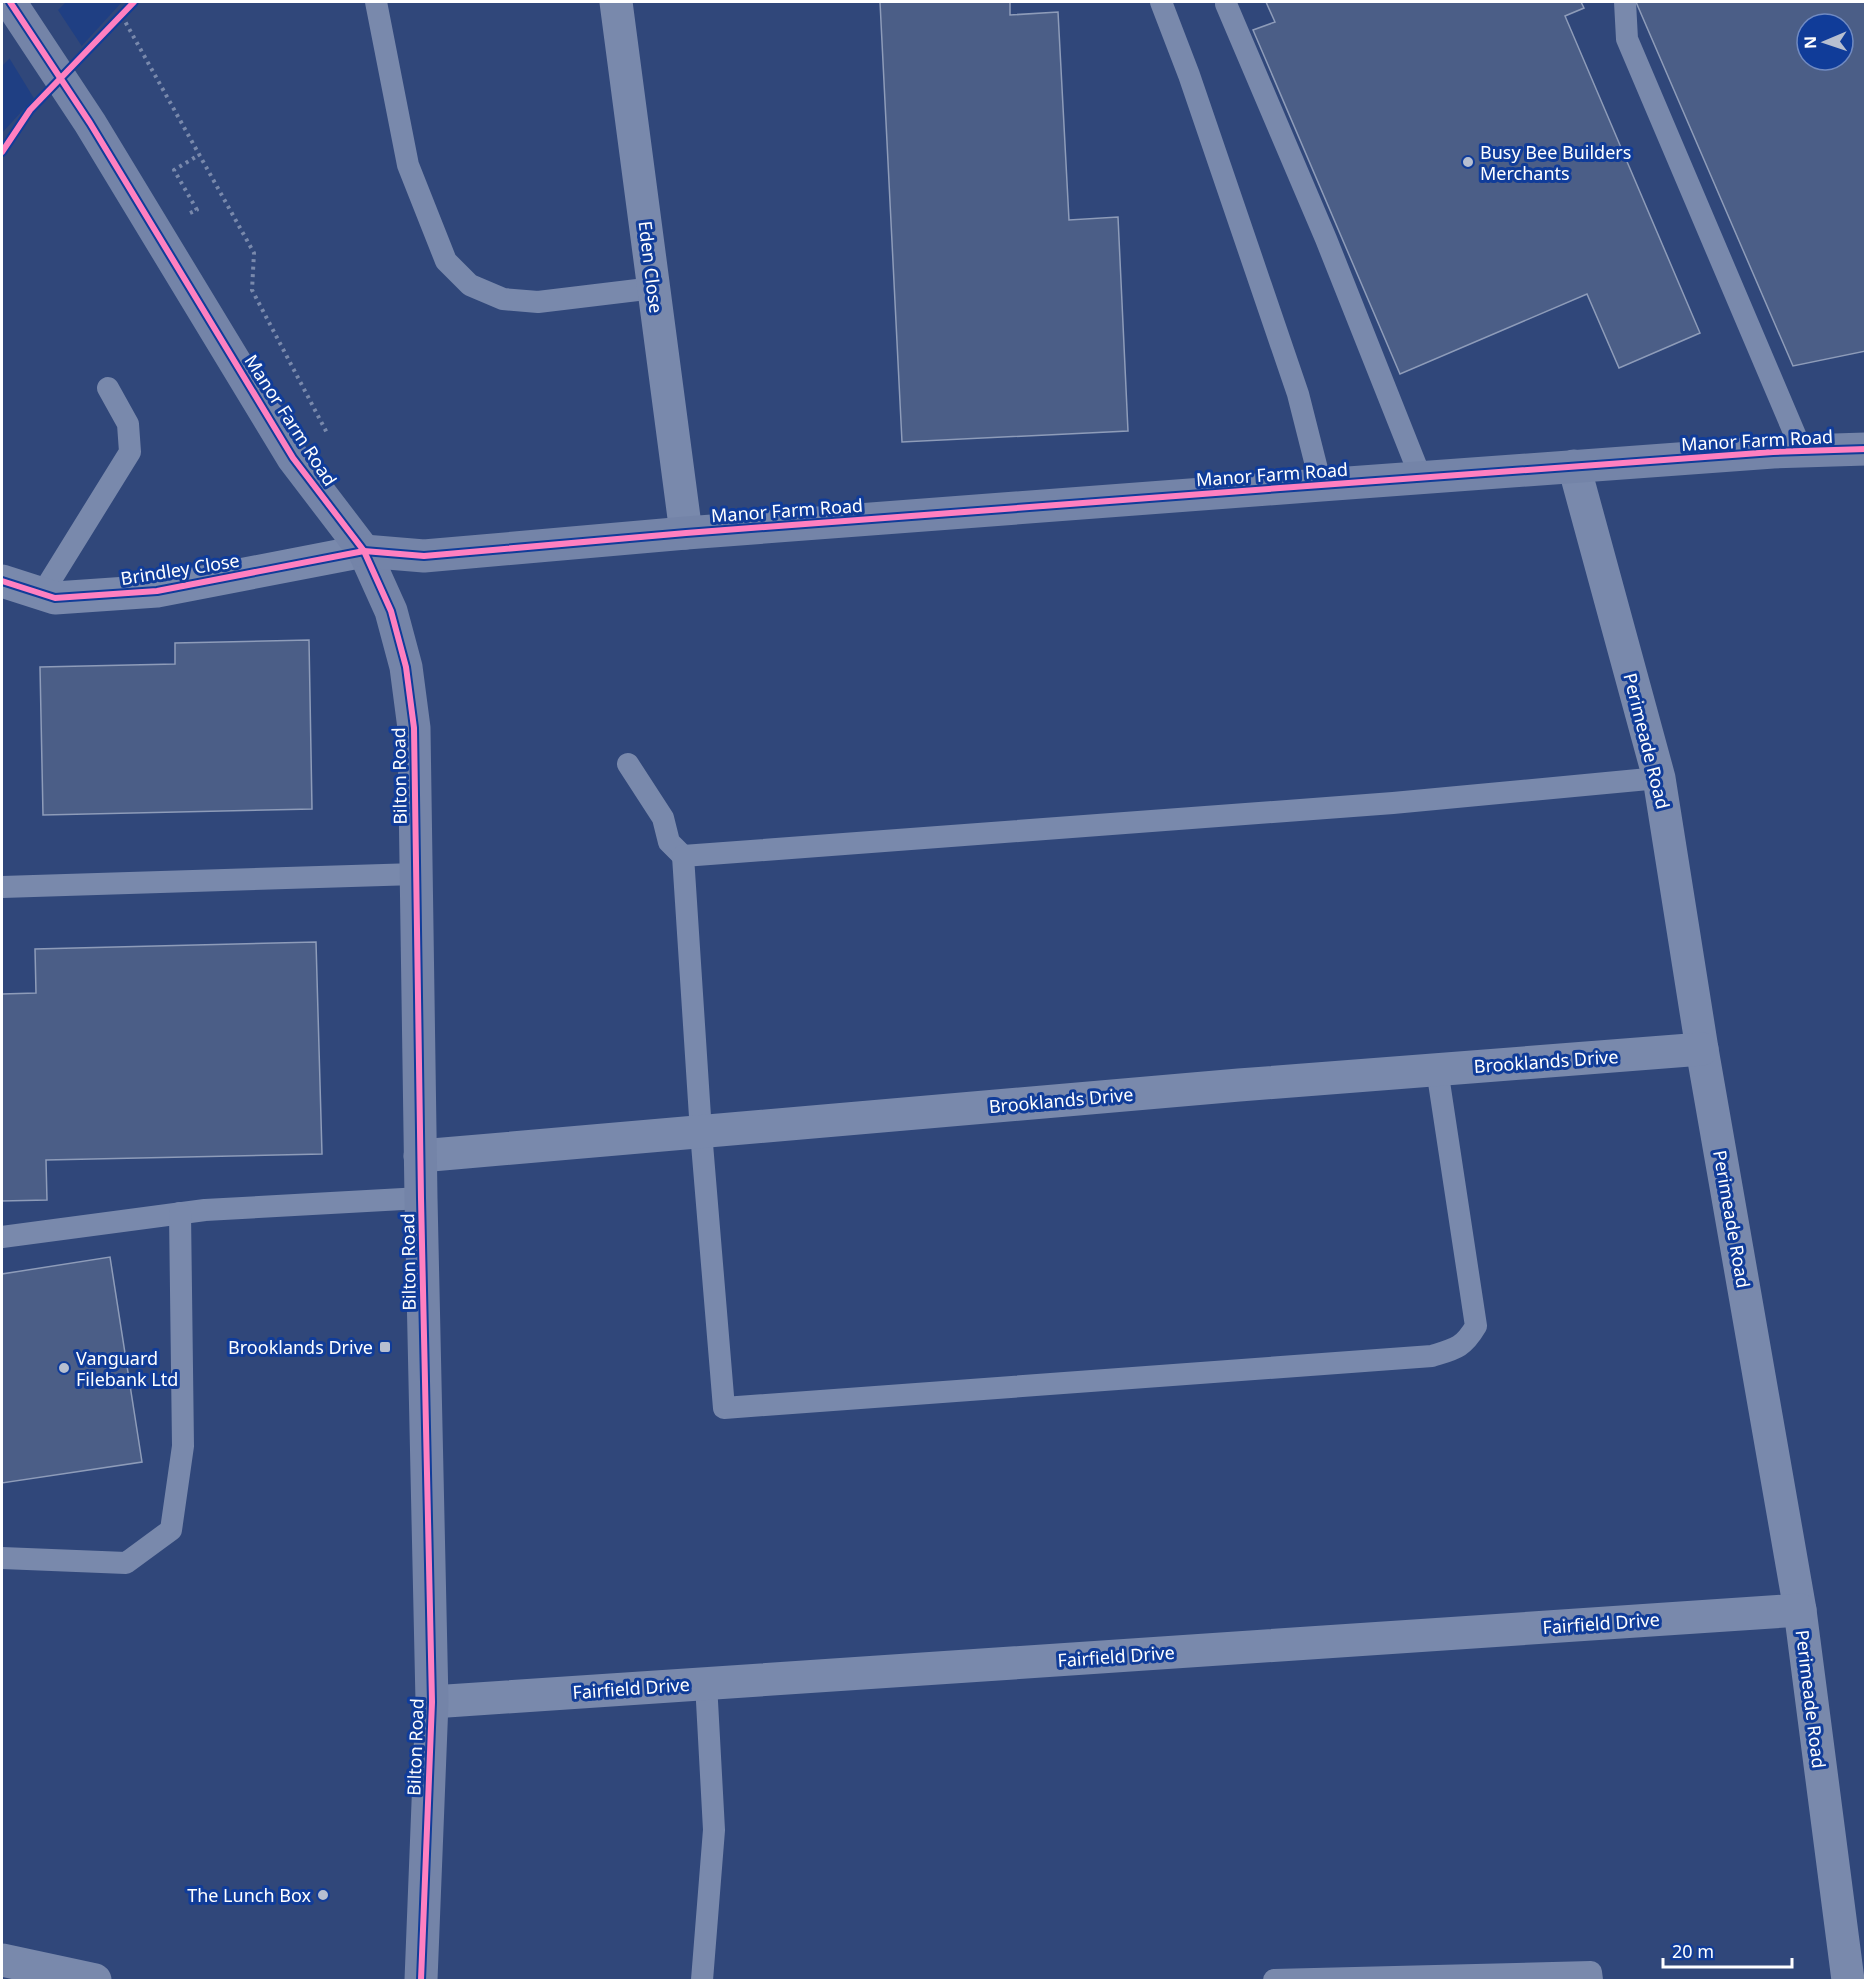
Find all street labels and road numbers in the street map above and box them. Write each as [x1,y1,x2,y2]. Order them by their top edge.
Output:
street label: Eden Close [633,220,669,314]
street label: Manor Farm Road [239,350,343,490]
street label: Manor Farm Road [1680,424,1834,456]
street label: Manor Farm Road [1195,457,1349,491]
street label: Manor Farm Road [710,493,864,527]
street label: Brindley Close [119,548,241,590]
street label: Perimeade Road [1618,670,1676,812]
street label: Bilton Road [386,727,412,825]
street label: Brooklands Drive [1473,1044,1619,1078]
street label: Brooklands Drive [988,1082,1134,1118]
street label: Perimeade Road [1708,1148,1756,1290]
street label: Bilton Road [395,1213,421,1311]
street label: Fairfield Drive [1542,1607,1660,1639]
street label: Perimeade Road [1791,1628,1831,1770]
street label: Fairfield Drive [1057,1640,1175,1672]
street label: Fairfield Drive [572,1672,690,1704]
street label: Bilton Road [401,1698,429,1796]

